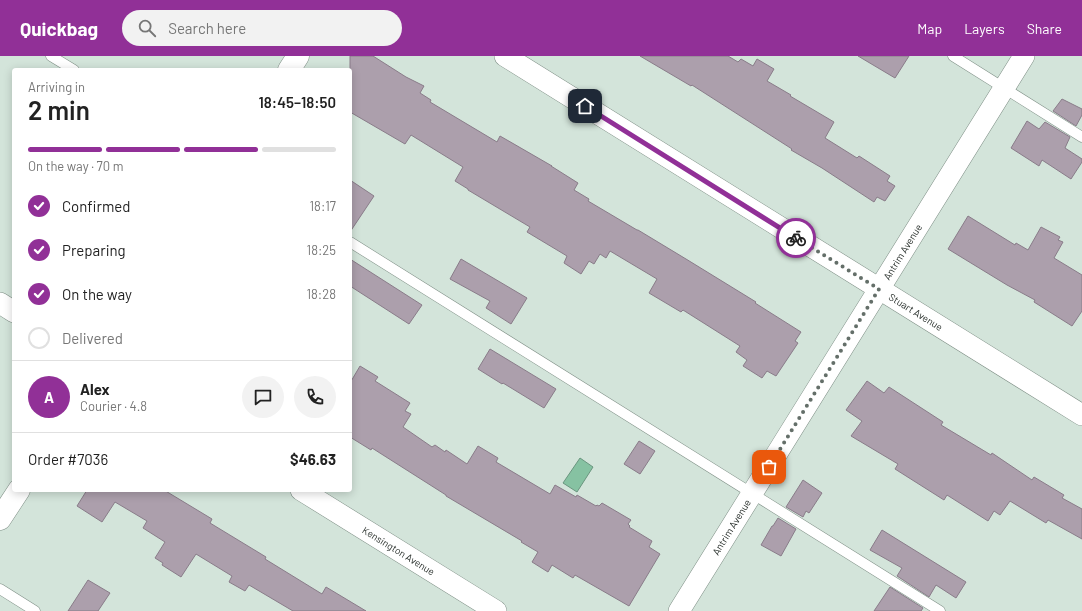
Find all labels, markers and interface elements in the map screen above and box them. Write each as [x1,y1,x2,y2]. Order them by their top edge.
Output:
search box [122,10,402,46]
text: Quickbag [20,17,98,40]
icon: search [136,17,158,39]
text: Search here [168,19,246,37]
text: Map [917,20,942,37]
text: Layers [964,20,1005,37]
text: Share [1027,20,1062,37]
text: Arriving in [28,79,85,95]
pin [568,89,602,123]
text: 18:45–18:50 [259,93,336,111]
text: 2 min [28,94,90,125]
icon: home [574,95,596,117]
text: On the way · 70 m [28,158,123,174]
icon: check [28,195,50,217]
text: Confirmed [62,197,130,215]
text: 18:17 [310,198,336,214]
courier [776,218,816,258]
street label: Antrim Avenue [880,222,924,282]
icon: bike [785,227,807,249]
icon: check [28,239,50,261]
text: Preparing [62,241,126,259]
text: 18:25 [307,242,336,258]
icon: check [28,283,50,305]
text: On the way [62,285,132,303]
text: 18:28 [307,286,336,302]
street label: Stuart Avenue [887,290,945,333]
text: Delivered [62,329,123,347]
button: chat [242,376,284,418]
button: phone [294,376,336,418]
text: Alex [80,380,110,398]
text: A [44,388,54,406]
text: Courier · 4.8 [80,398,147,414]
text: Order #7036 [28,450,108,468]
text: $46.63 [290,450,336,468]
pin [752,450,786,484]
icon: bag [758,456,780,478]
street label: Antrim Avenue [709,497,753,557]
street label: Kensington Avenue [360,524,437,578]

